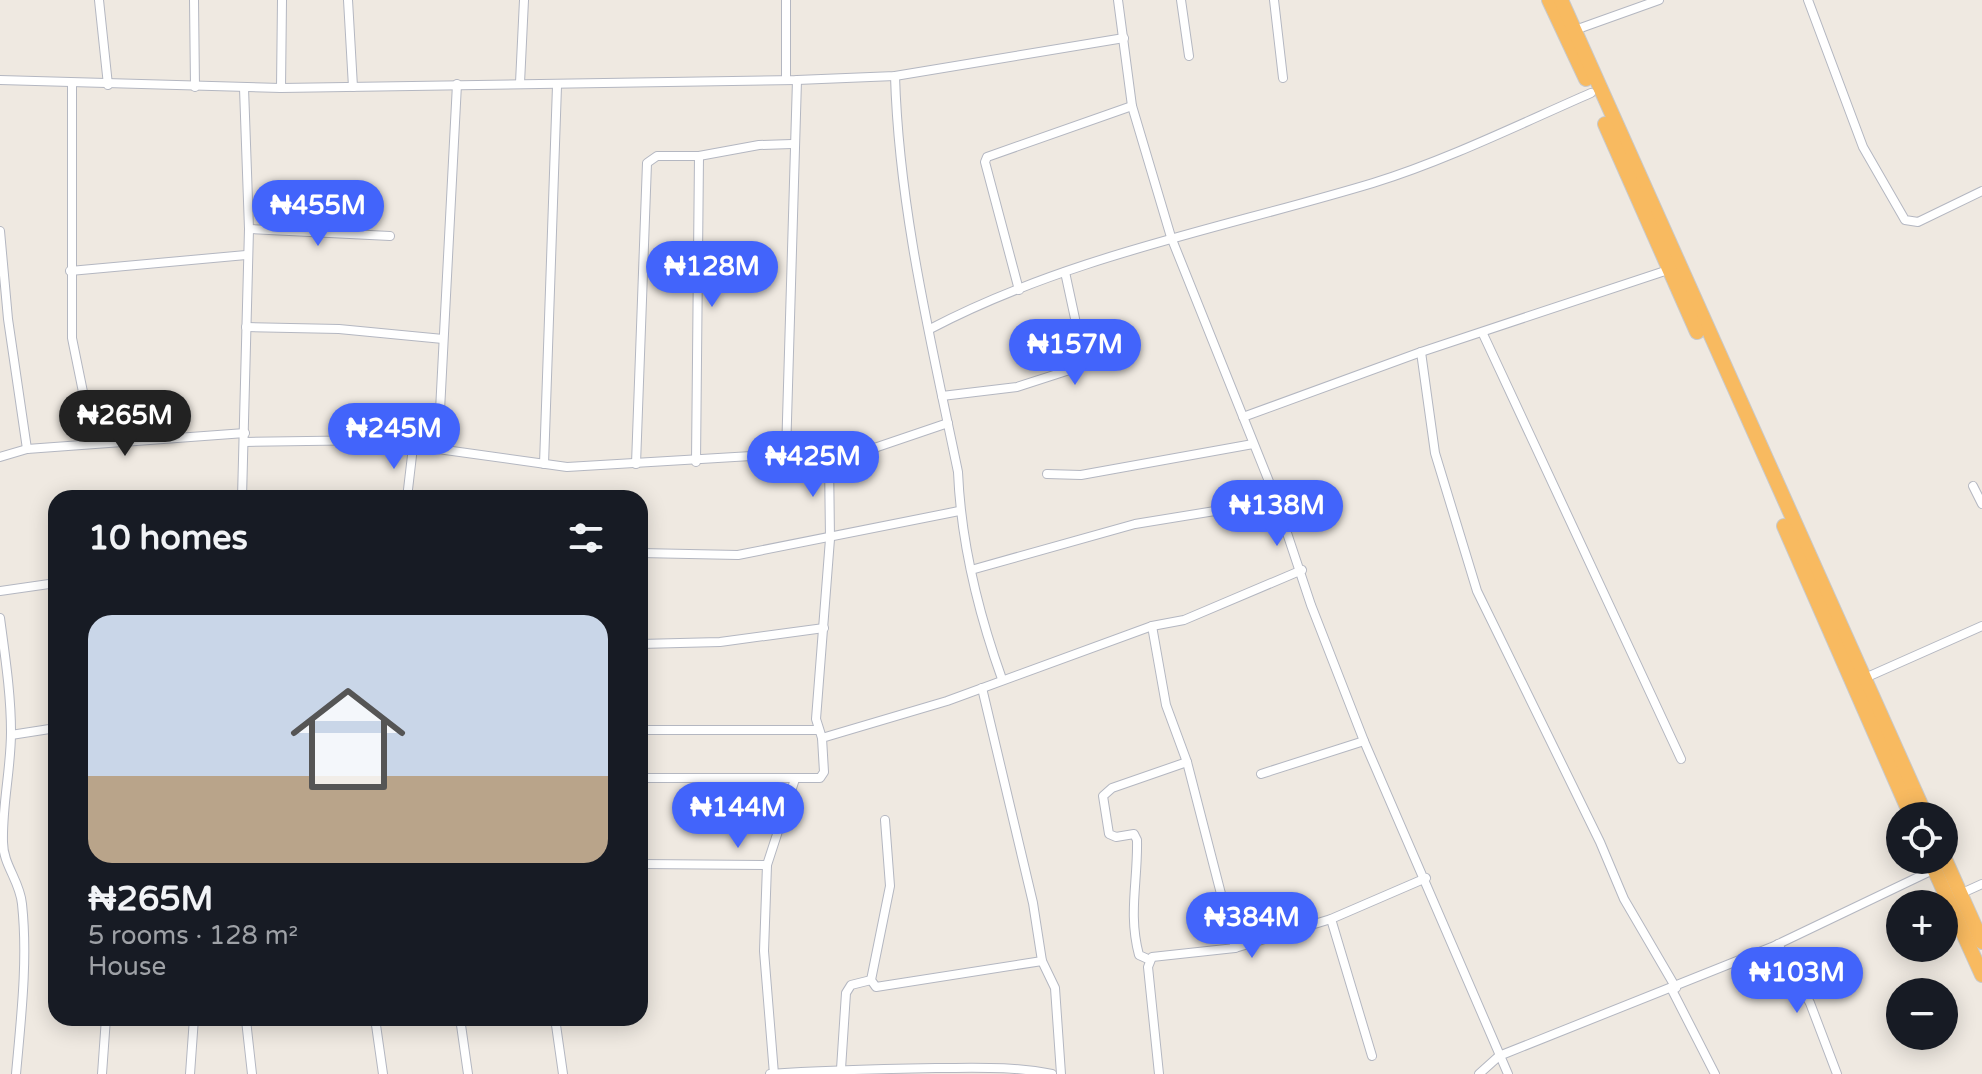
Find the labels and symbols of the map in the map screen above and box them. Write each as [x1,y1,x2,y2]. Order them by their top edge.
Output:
pin: ₦455M [262,180,374,248]
pin: ₦128M [656,241,768,309]
pin: ₦157M [1019,319,1131,387]
pin: ₦265M [69,390,181,458]
pin: ₦245M [338,403,450,471]
pin: ₦425M [757,431,869,499]
pin: ₦138M [1221,480,1333,548]
pin: ₦144M [682,782,794,850]
pin: ₦384M [1196,892,1308,960]
pin: ₦103M [1741,947,1853,1015]

